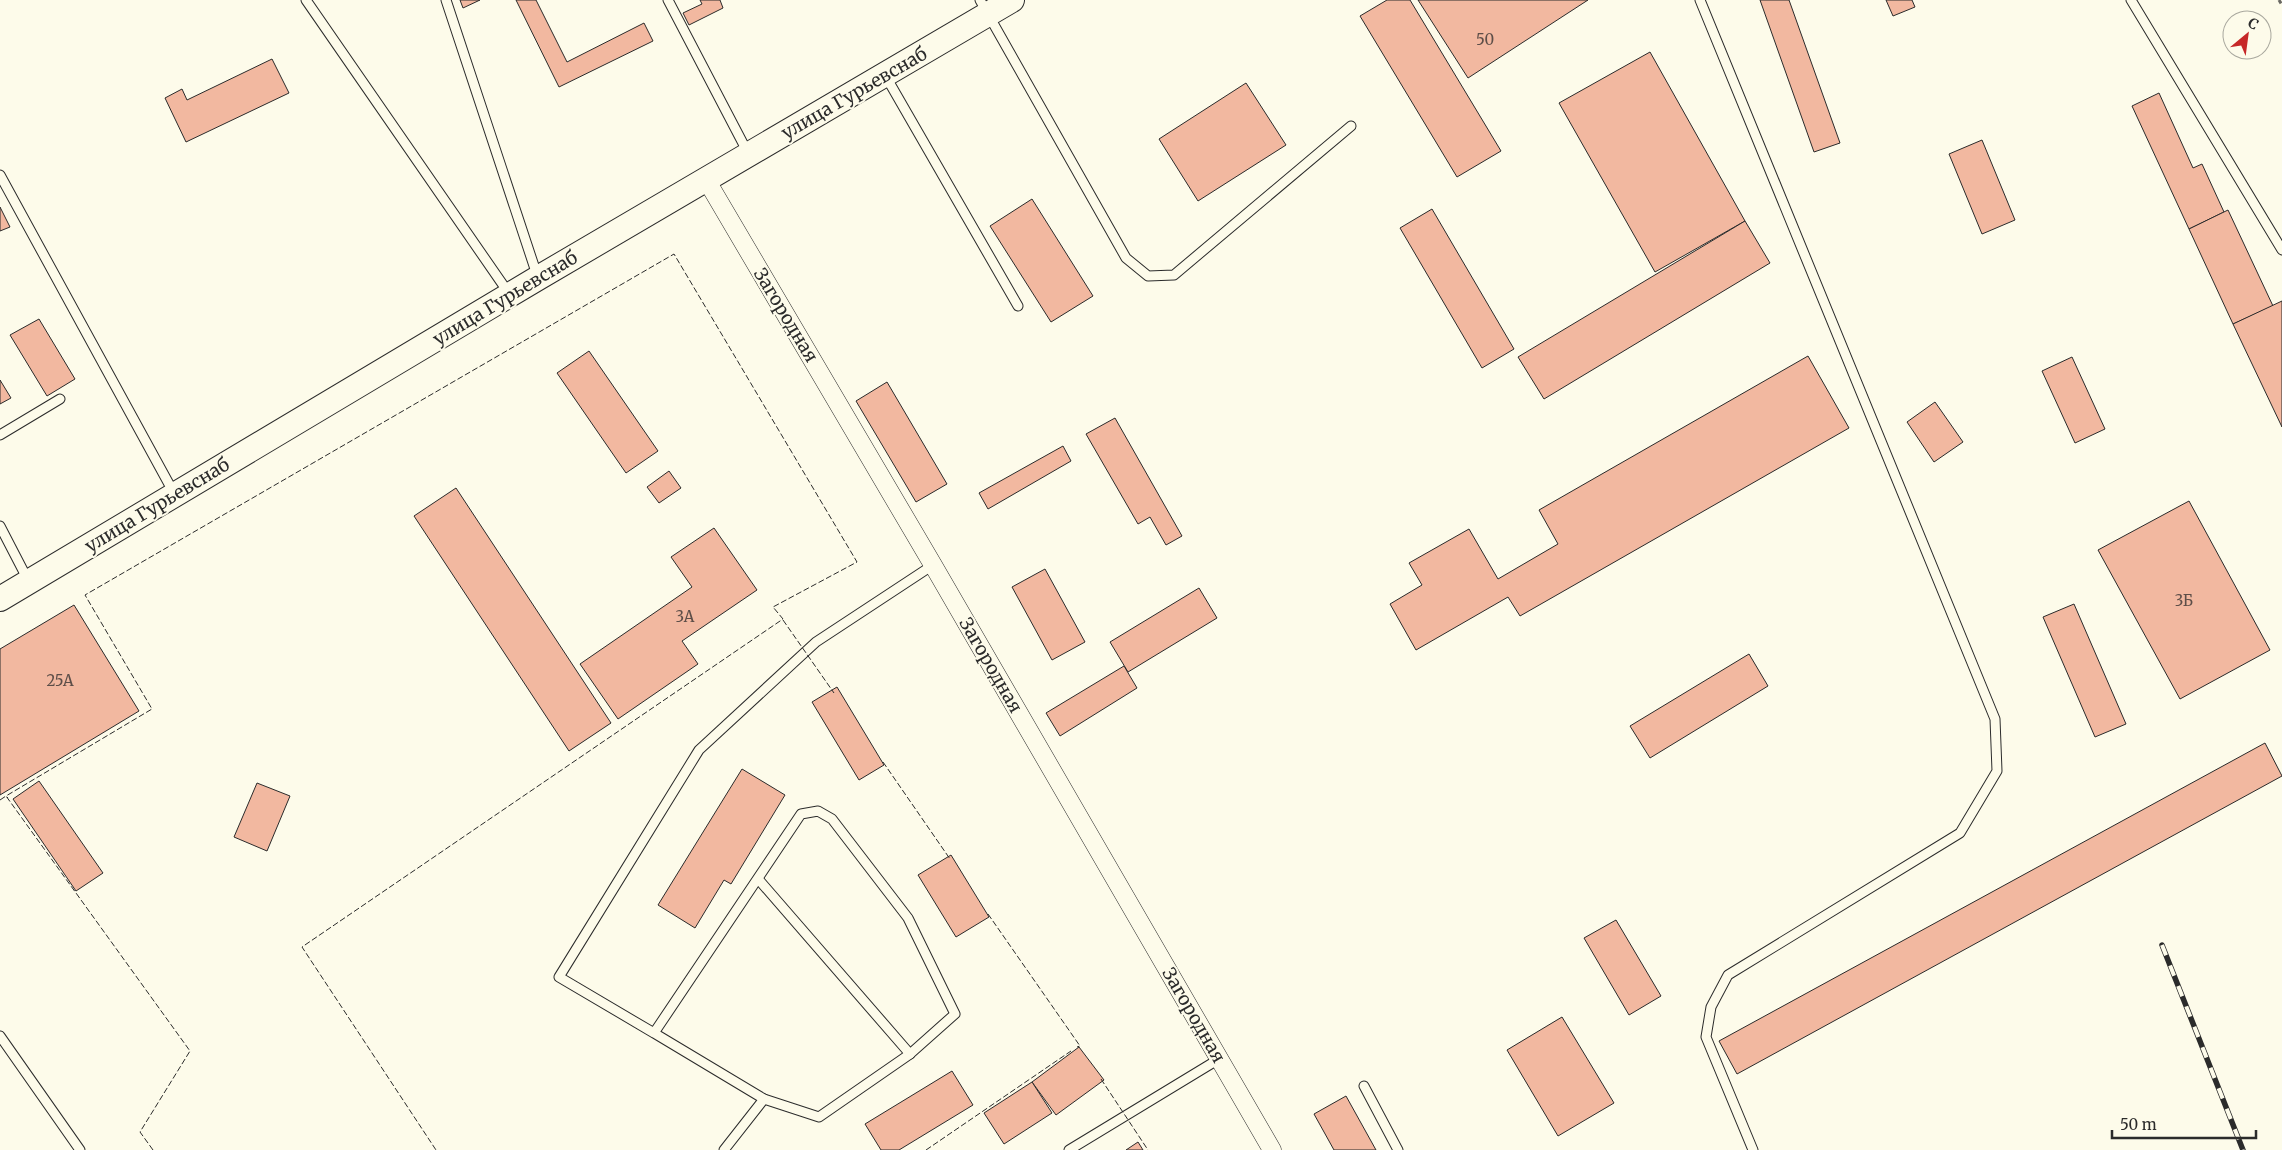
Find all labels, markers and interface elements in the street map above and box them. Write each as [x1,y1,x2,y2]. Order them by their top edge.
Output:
north arrow [2222,10,2272,60]
text: С [2245,14,2262,34]
house number: 50 [1476,30,1494,49]
street label: улица Гурьевснаб [777,42,931,144]
street label: улица Гурьевснаб [429,246,581,350]
street label: Загородная [749,264,823,367]
street label: улица Гурьевснаб [81,453,233,557]
house number: 3Б [2175,591,2193,610]
house number: 3А [676,607,695,626]
street label: Загородная [955,613,1028,717]
house number: 25А [46,671,74,690]
street label: Загородная [1158,963,1231,1067]
scale bar [2112,1108,2256,1140]
text: 50 m [2120,1115,2157,1134]

